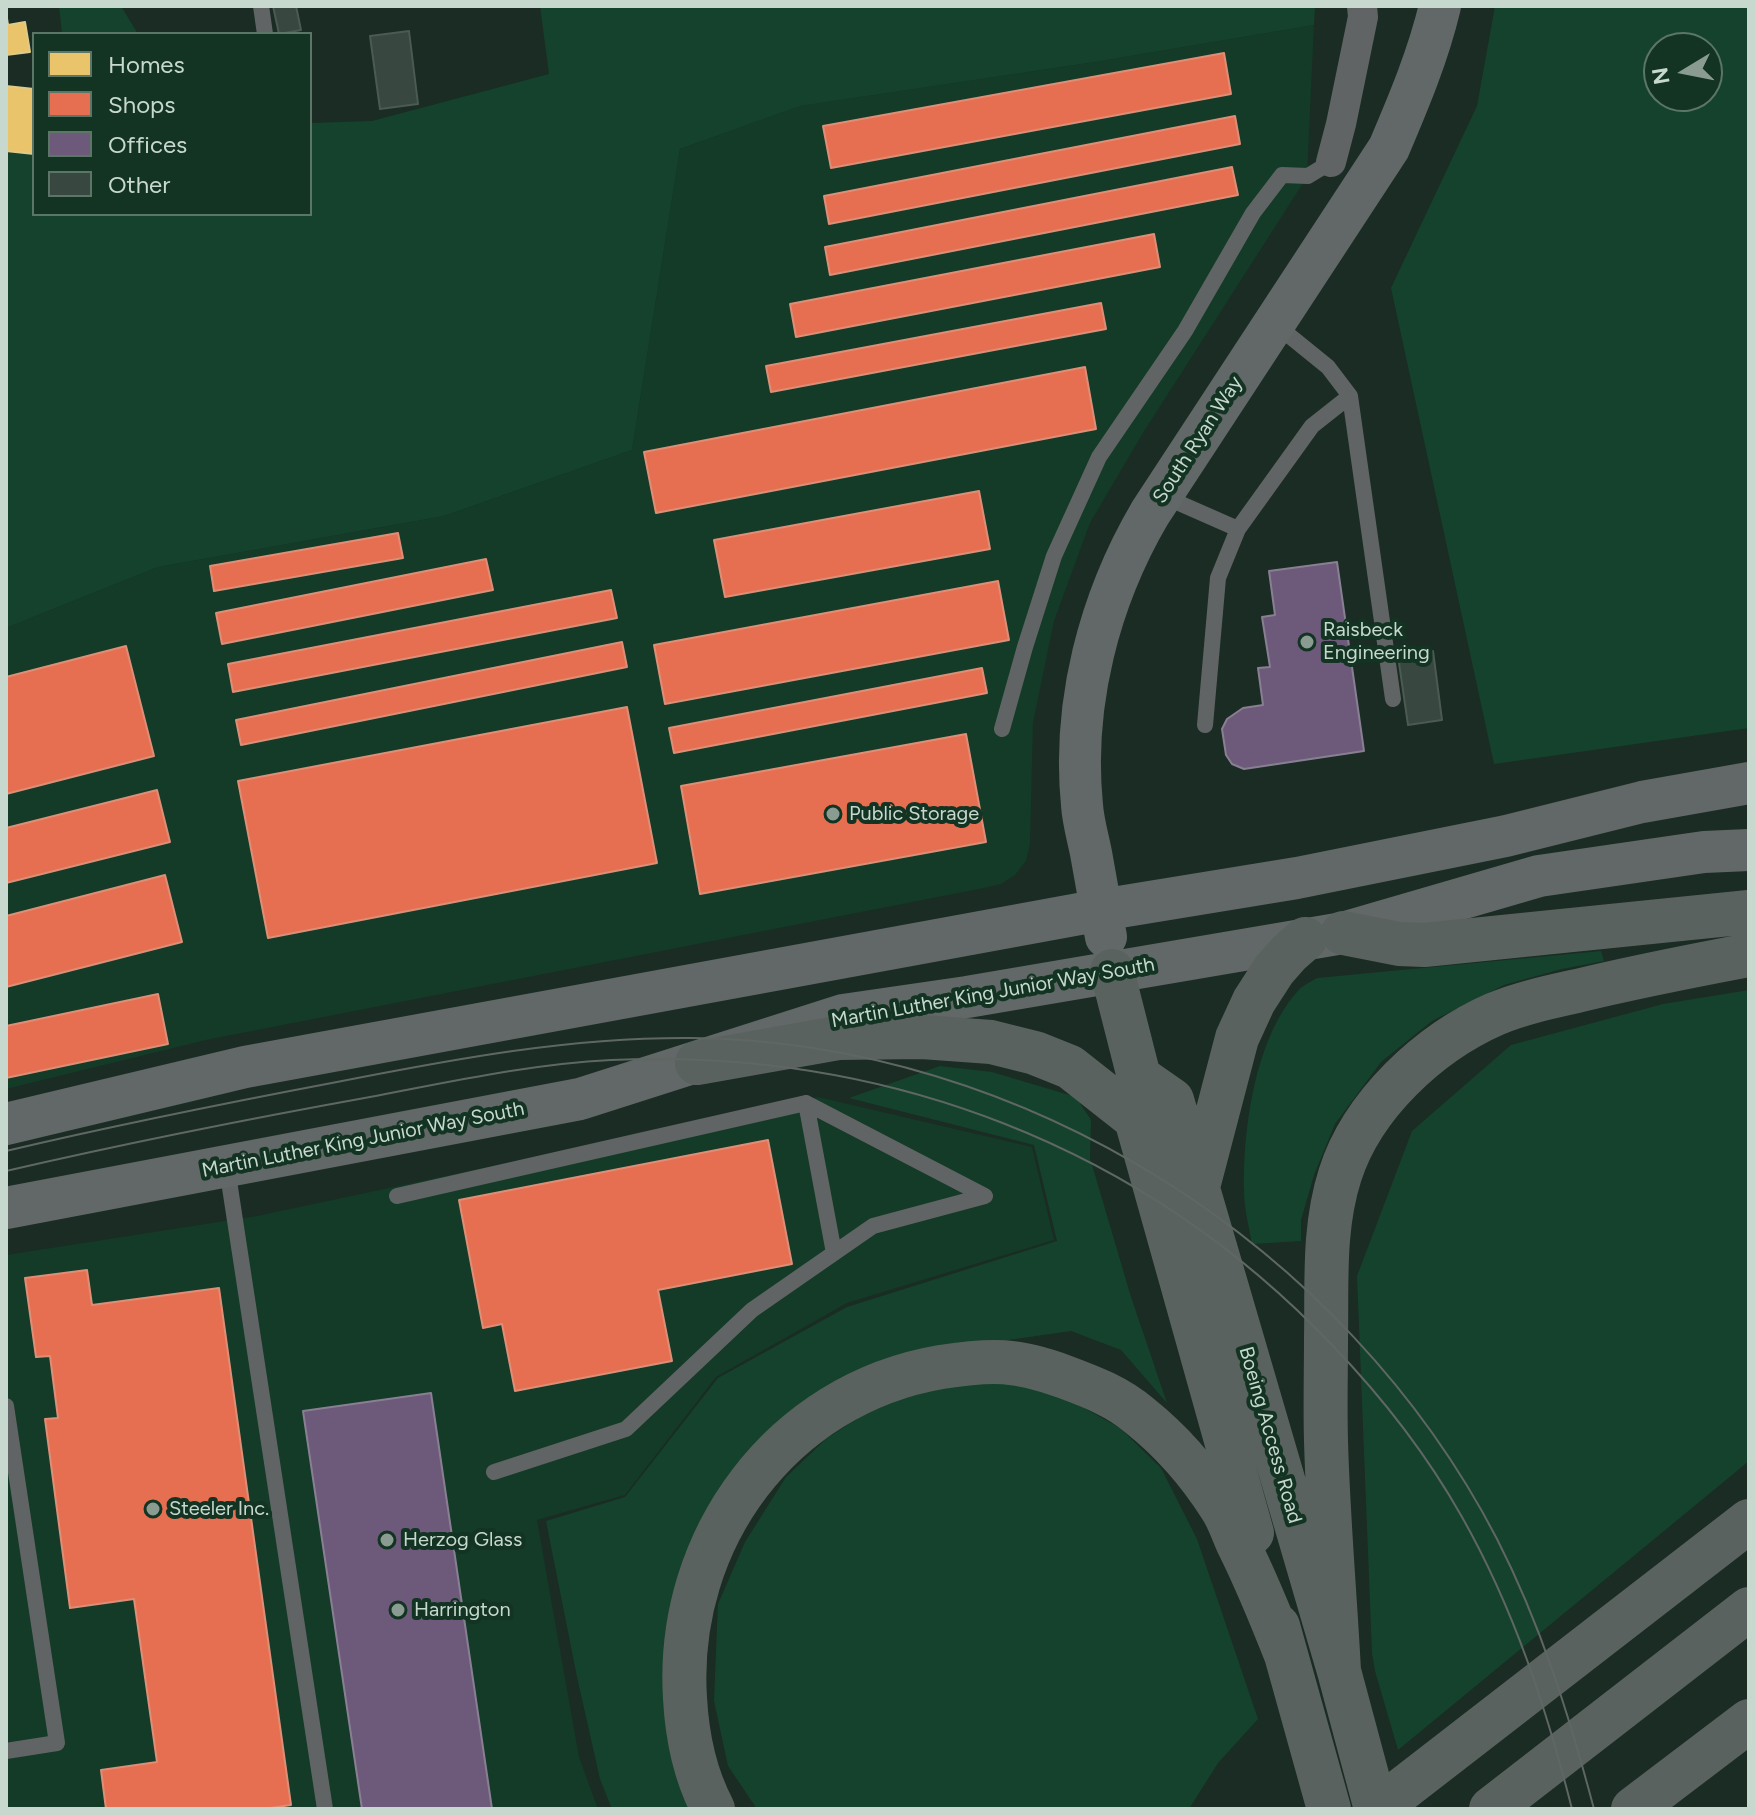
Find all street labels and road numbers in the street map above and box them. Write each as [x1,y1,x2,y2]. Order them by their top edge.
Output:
street label: South Ryan Way [1148,372,1248,508]
street label: Martin Luther King Junior Way South [829,953,1157,1033]
street label: Martin Luther King Junior Way South [200,1097,526,1183]
street label: Boeing Access Road [1233,1344,1307,1526]

